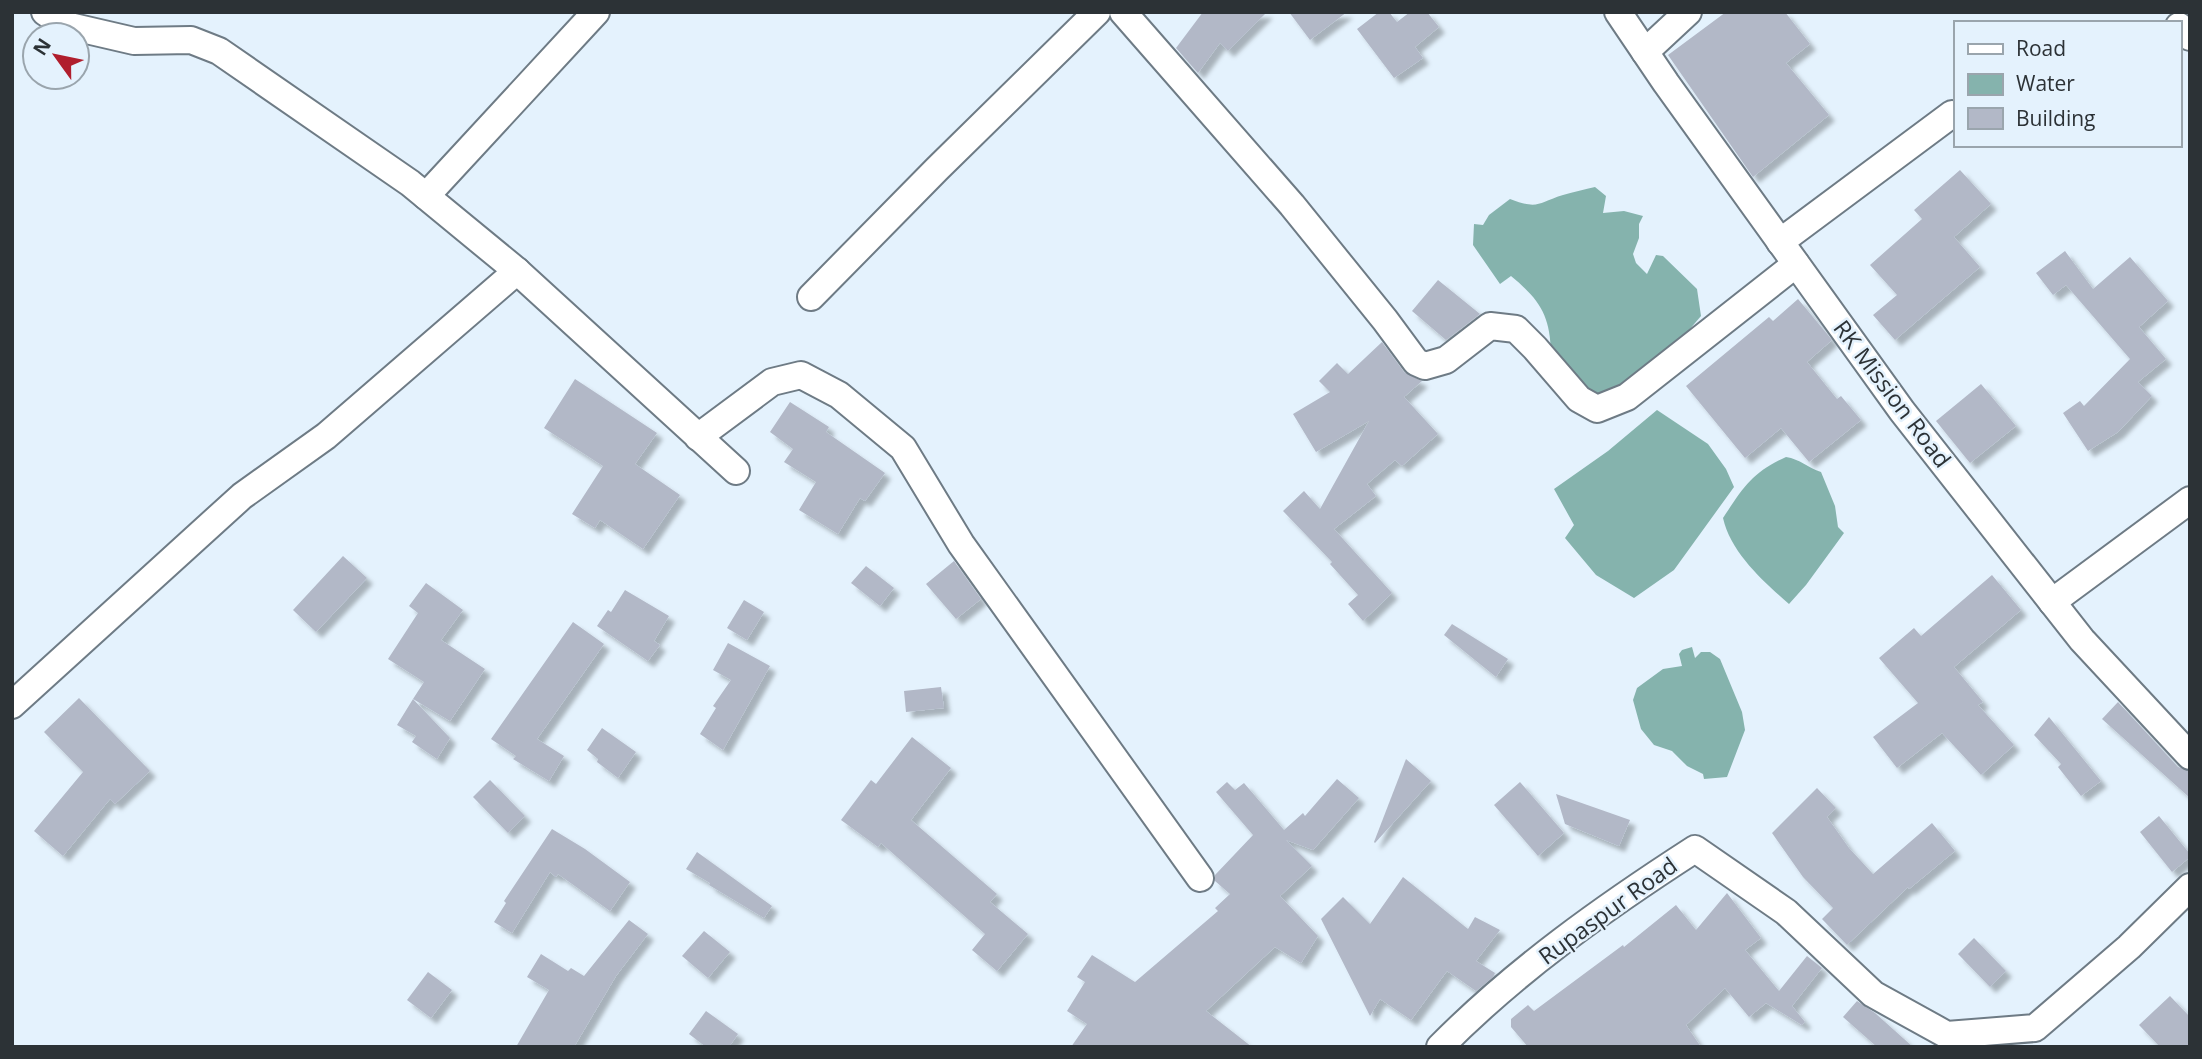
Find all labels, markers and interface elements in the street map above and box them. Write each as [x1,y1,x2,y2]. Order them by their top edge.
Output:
north arrow [21,21,91,91]
legend [1954,21,2181,147]
text: N [27,33,57,60]
text: Road [2016,34,2066,62]
text: Water [2016,69,2075,97]
text: Building [2016,104,2095,132]
street label: RK Mission Road [1827,313,1959,474]
street label: Rupaspur Road [1531,849,1683,971]

